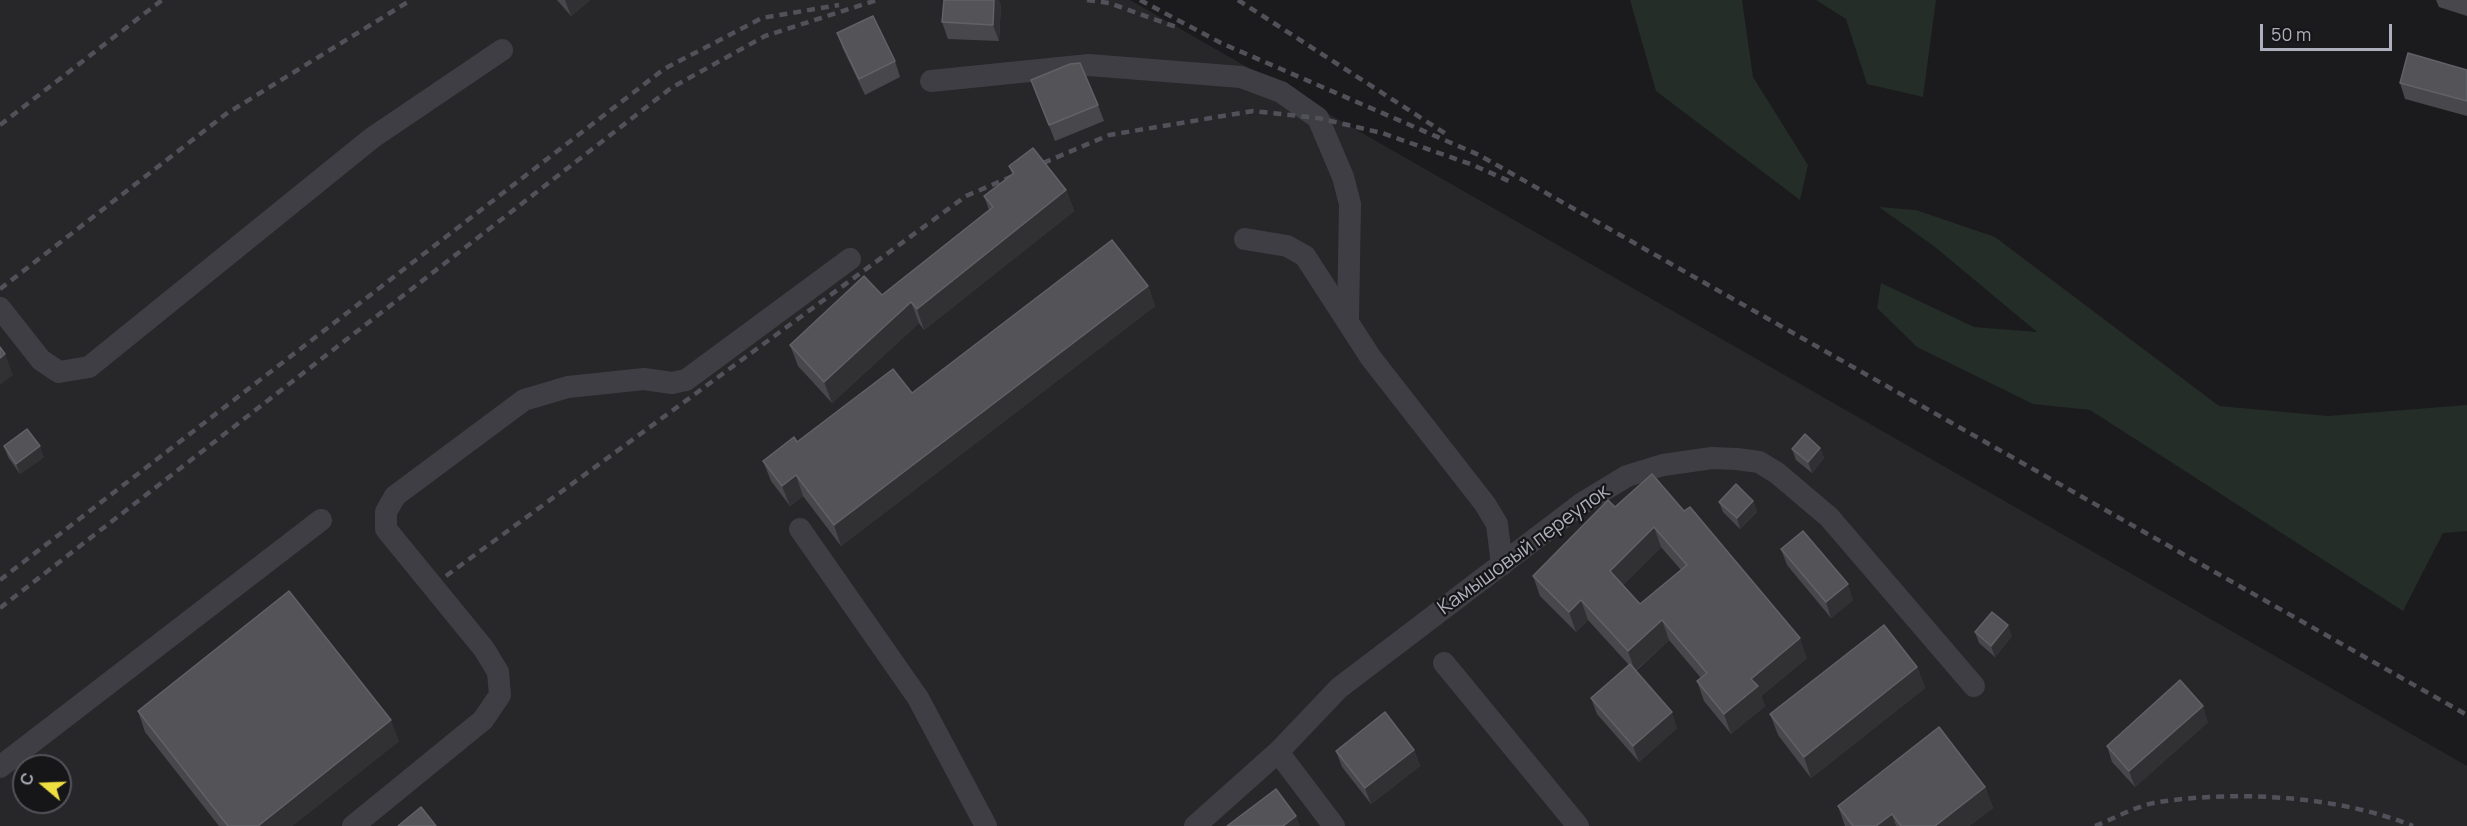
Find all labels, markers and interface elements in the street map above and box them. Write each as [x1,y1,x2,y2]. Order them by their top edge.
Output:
scale bar [2263,12,2395,50]
text: 50 m [2271,22,2311,46]
street label: Камышовый переулок [1433,480,1615,620]
north arrow [12,754,72,814]
text: С [15,770,39,788]

